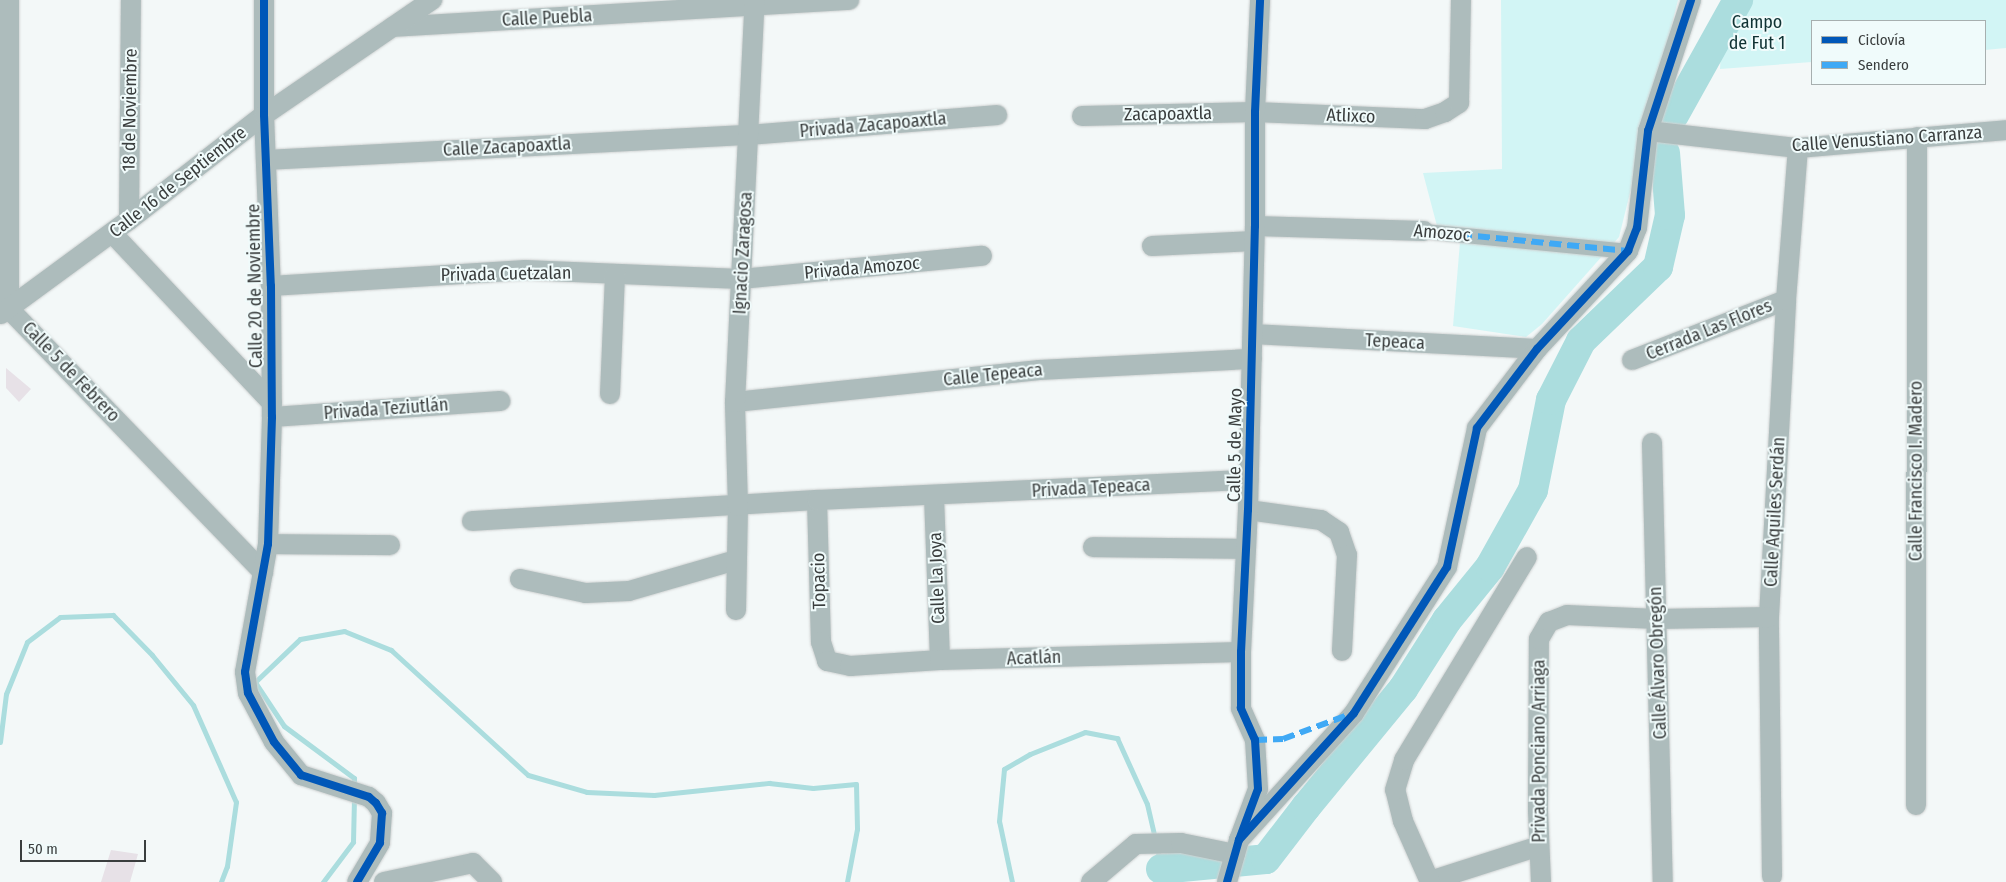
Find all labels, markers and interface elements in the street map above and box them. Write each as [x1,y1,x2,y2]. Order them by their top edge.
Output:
street label: Calle Puebla [501,5,593,31]
park label: Campo de Fut 1 [1729,12,1785,54]
legend [1811,20,1986,85]
text: Ciclovía [1858,31,1905,49]
street label: 18 de Noviembre [118,48,142,172]
text: Sendero [1858,56,1909,74]
street label: Zacapoaxtla [1124,102,1212,126]
street label: Atlixco [1326,104,1376,128]
street label: Privada Zacapoaxtla [799,108,947,142]
street label: Calle 16 de Septiembre [105,122,251,242]
street label: Calle Venustiano Carranza [1791,122,1983,156]
street label: Calle Zacapoaxtla [442,133,572,161]
street label: Ignacio Zaragosa [729,191,757,315]
street label: Calle 20 de Noviembre [243,204,267,368]
street label: Amozoc [1413,220,1471,246]
street label: Privada Amozoc [803,252,921,284]
street label: Privada Cuetzalan [440,262,572,286]
street label: Cerrada Las Flores [1643,295,1775,365]
street label: Calle 5 de Febrero [18,317,124,427]
street label: Tepeaca [1365,330,1425,354]
street label: Calle Tepeaca [942,359,1044,391]
street label: Calle Francisco I. Madero [1905,381,1927,561]
street label: Calle 5 de Mayo [1223,388,1247,502]
street label: Privada Teziutlán [323,394,449,424]
street label: Calle Aquiles Serdán [1760,436,1790,588]
street label: Privada Tepeaca [1031,474,1151,502]
street label: Calle La Joya [925,532,949,624]
street label: Topacio [808,552,830,610]
street label: Calle Álvaro Obregón [1645,586,1671,740]
street label: Acatlán [1006,646,1062,670]
street label: Privada Ponciano Arriaga [1528,659,1550,843]
scale bar [22,830,149,862]
text: 50 m [28,840,58,858]

